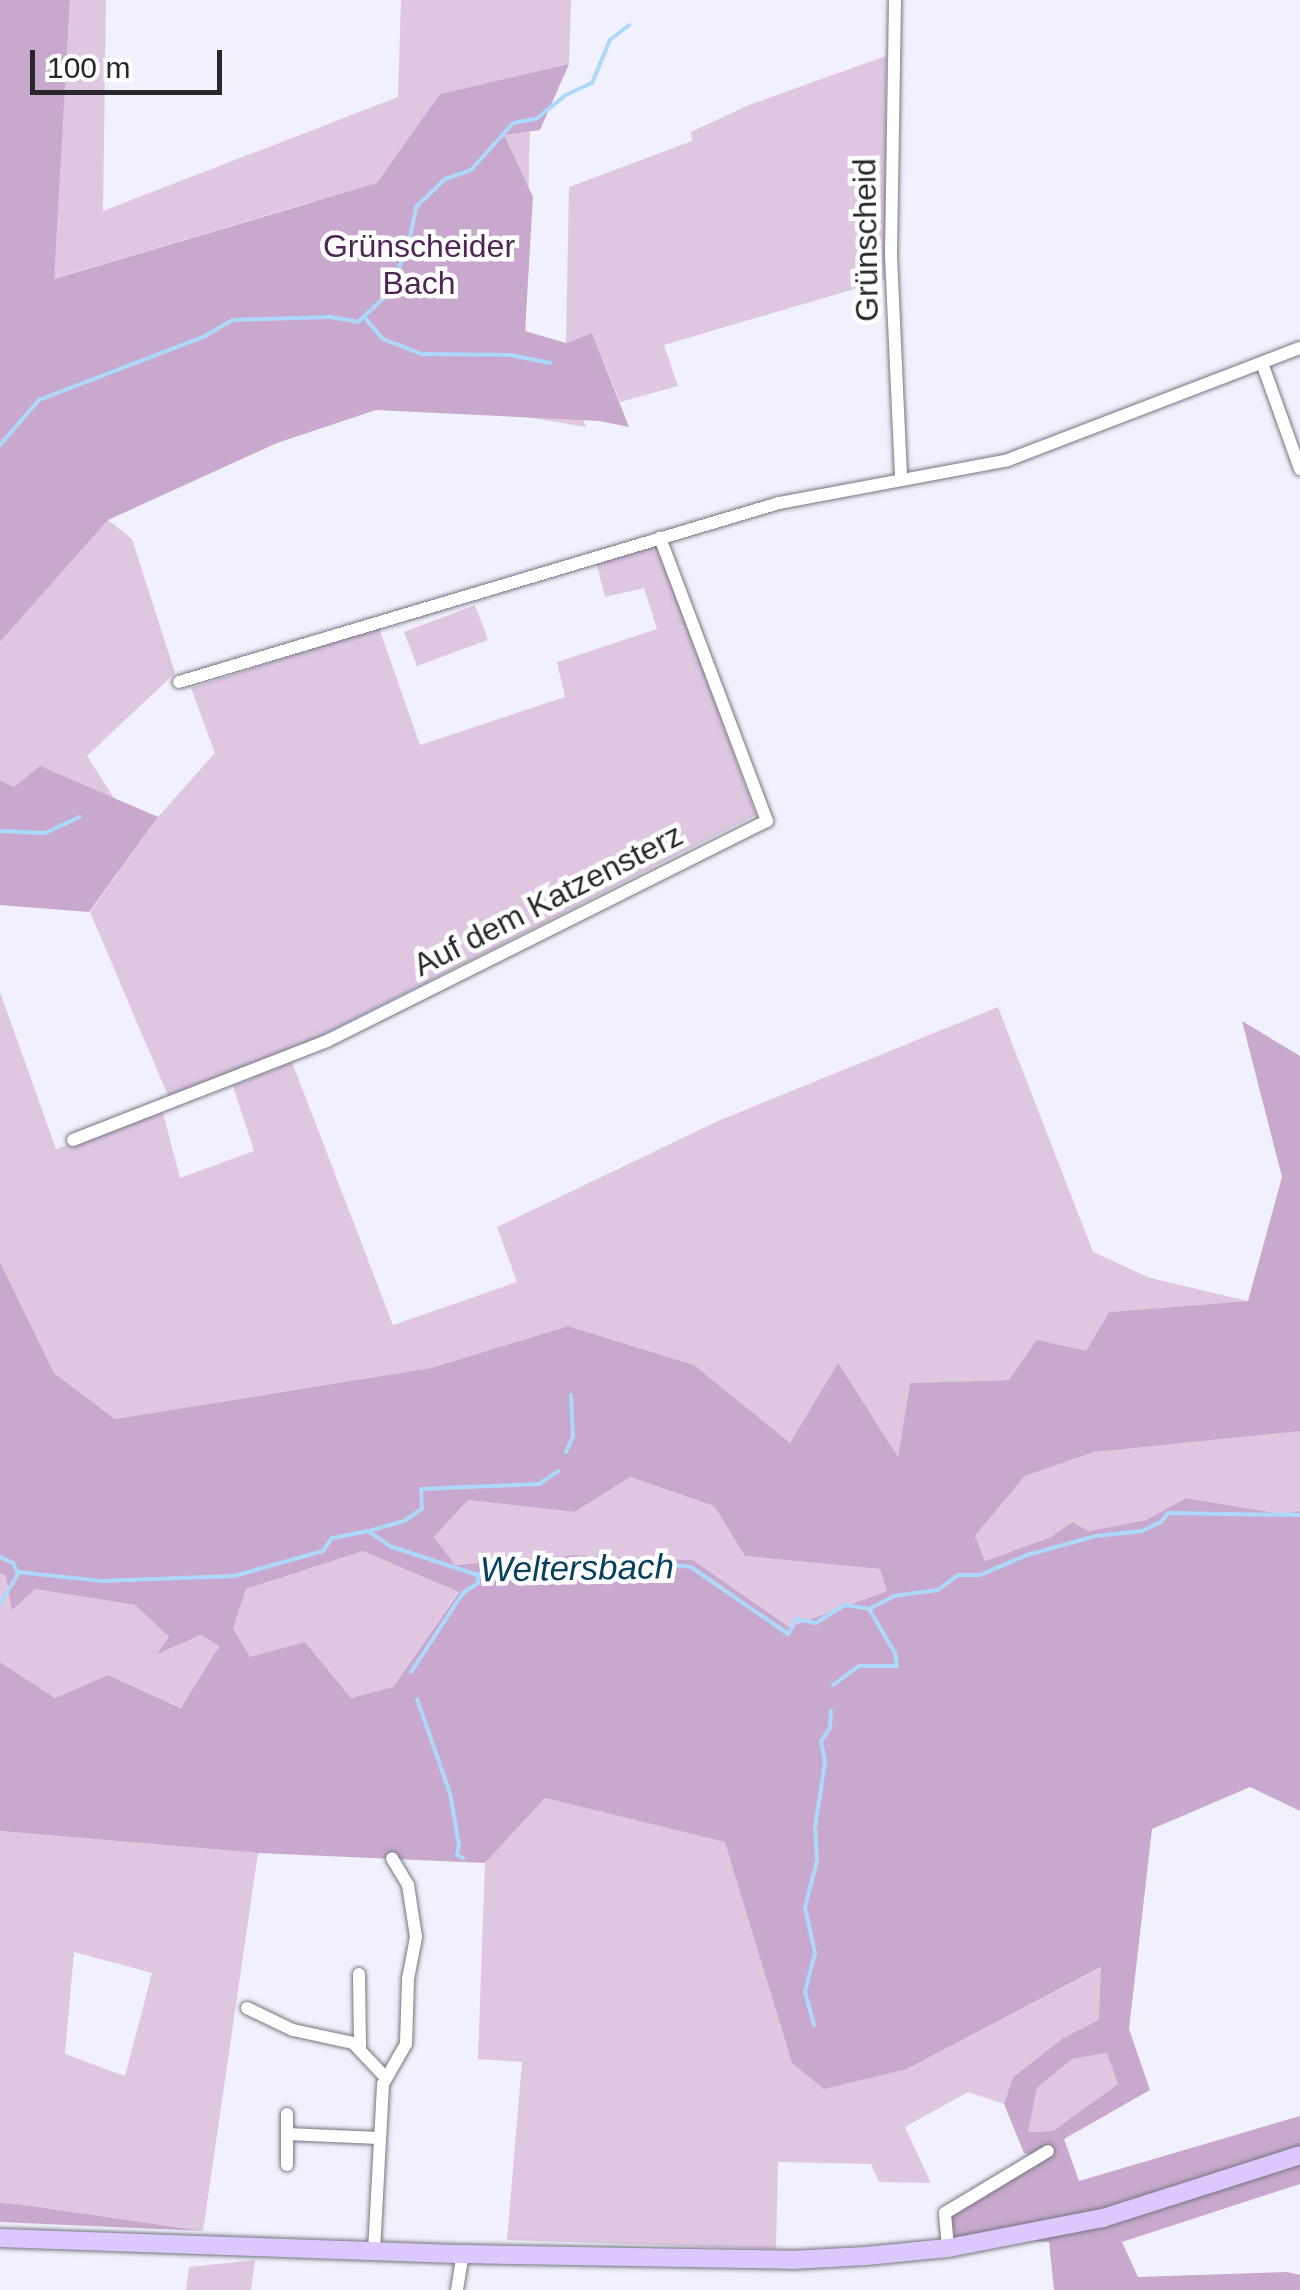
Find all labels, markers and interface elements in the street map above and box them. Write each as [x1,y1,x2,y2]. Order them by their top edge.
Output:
scale bar [35,30,228,92]
text: 100 m [47,51,130,84]
street label: Grünscheid [845,158,887,322]
park label: Grünscheider Bach [323,228,515,303]
street label: Auf dem Katzensterz [407,815,689,985]
water label: Weltersbach [480,1545,674,1591]

